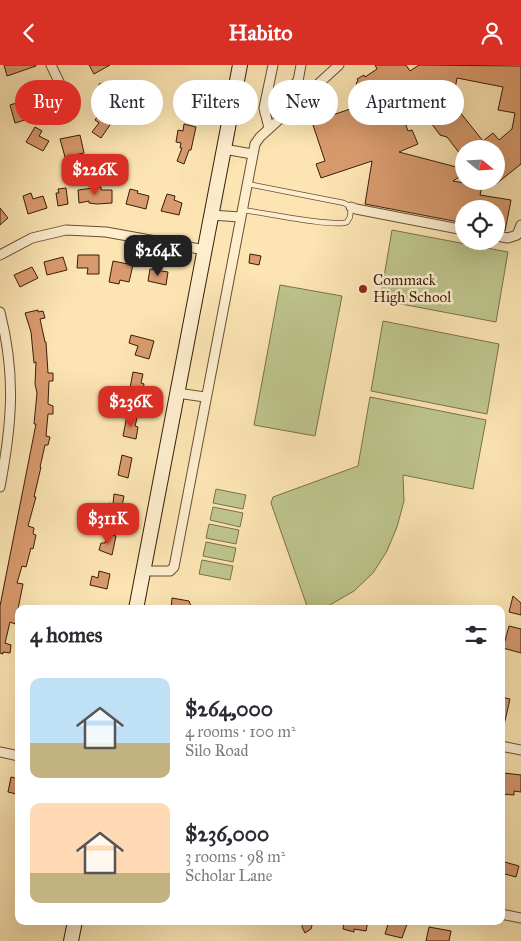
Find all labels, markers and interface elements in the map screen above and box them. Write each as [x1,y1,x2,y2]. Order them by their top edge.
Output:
icon: back [15,19,43,47]
text: Habito [229,19,292,46]
icon: person [478,19,506,47]
chip: Buy [15,80,81,125]
chip: Rent [91,80,163,125]
chip: Filters [173,80,258,125]
chip: New [268,80,338,125]
chip: Apartment [348,80,464,125]
north arrow [455,140,505,190]
map controls [455,140,505,250]
pin: $226K [60,153,130,196]
text: $226K [73,160,117,179]
button: locate [455,200,505,250]
pin: $264K [123,235,193,277]
text: $264K [135,241,181,260]
place label: Commack High School [373,271,452,306]
marker: Commack High School [357,283,369,295]
pin: $236K [96,385,166,428]
text: $236K [109,392,153,411]
pin: $311K [73,503,143,545]
text: $311K [88,509,128,528]
icon: filters [462,621,490,649]
text: 4 homes [30,622,102,648]
text: $264,000 [185,696,273,722]
icon: home [70,698,130,758]
text: 4 rooms · 100 m² [185,722,296,741]
text: Silo Road [185,741,249,760]
text: $236,000 [185,821,269,847]
icon: home [70,823,130,883]
text: 3 rooms · 98 m² [185,847,285,866]
text: Scholar Lane [185,866,272,885]

